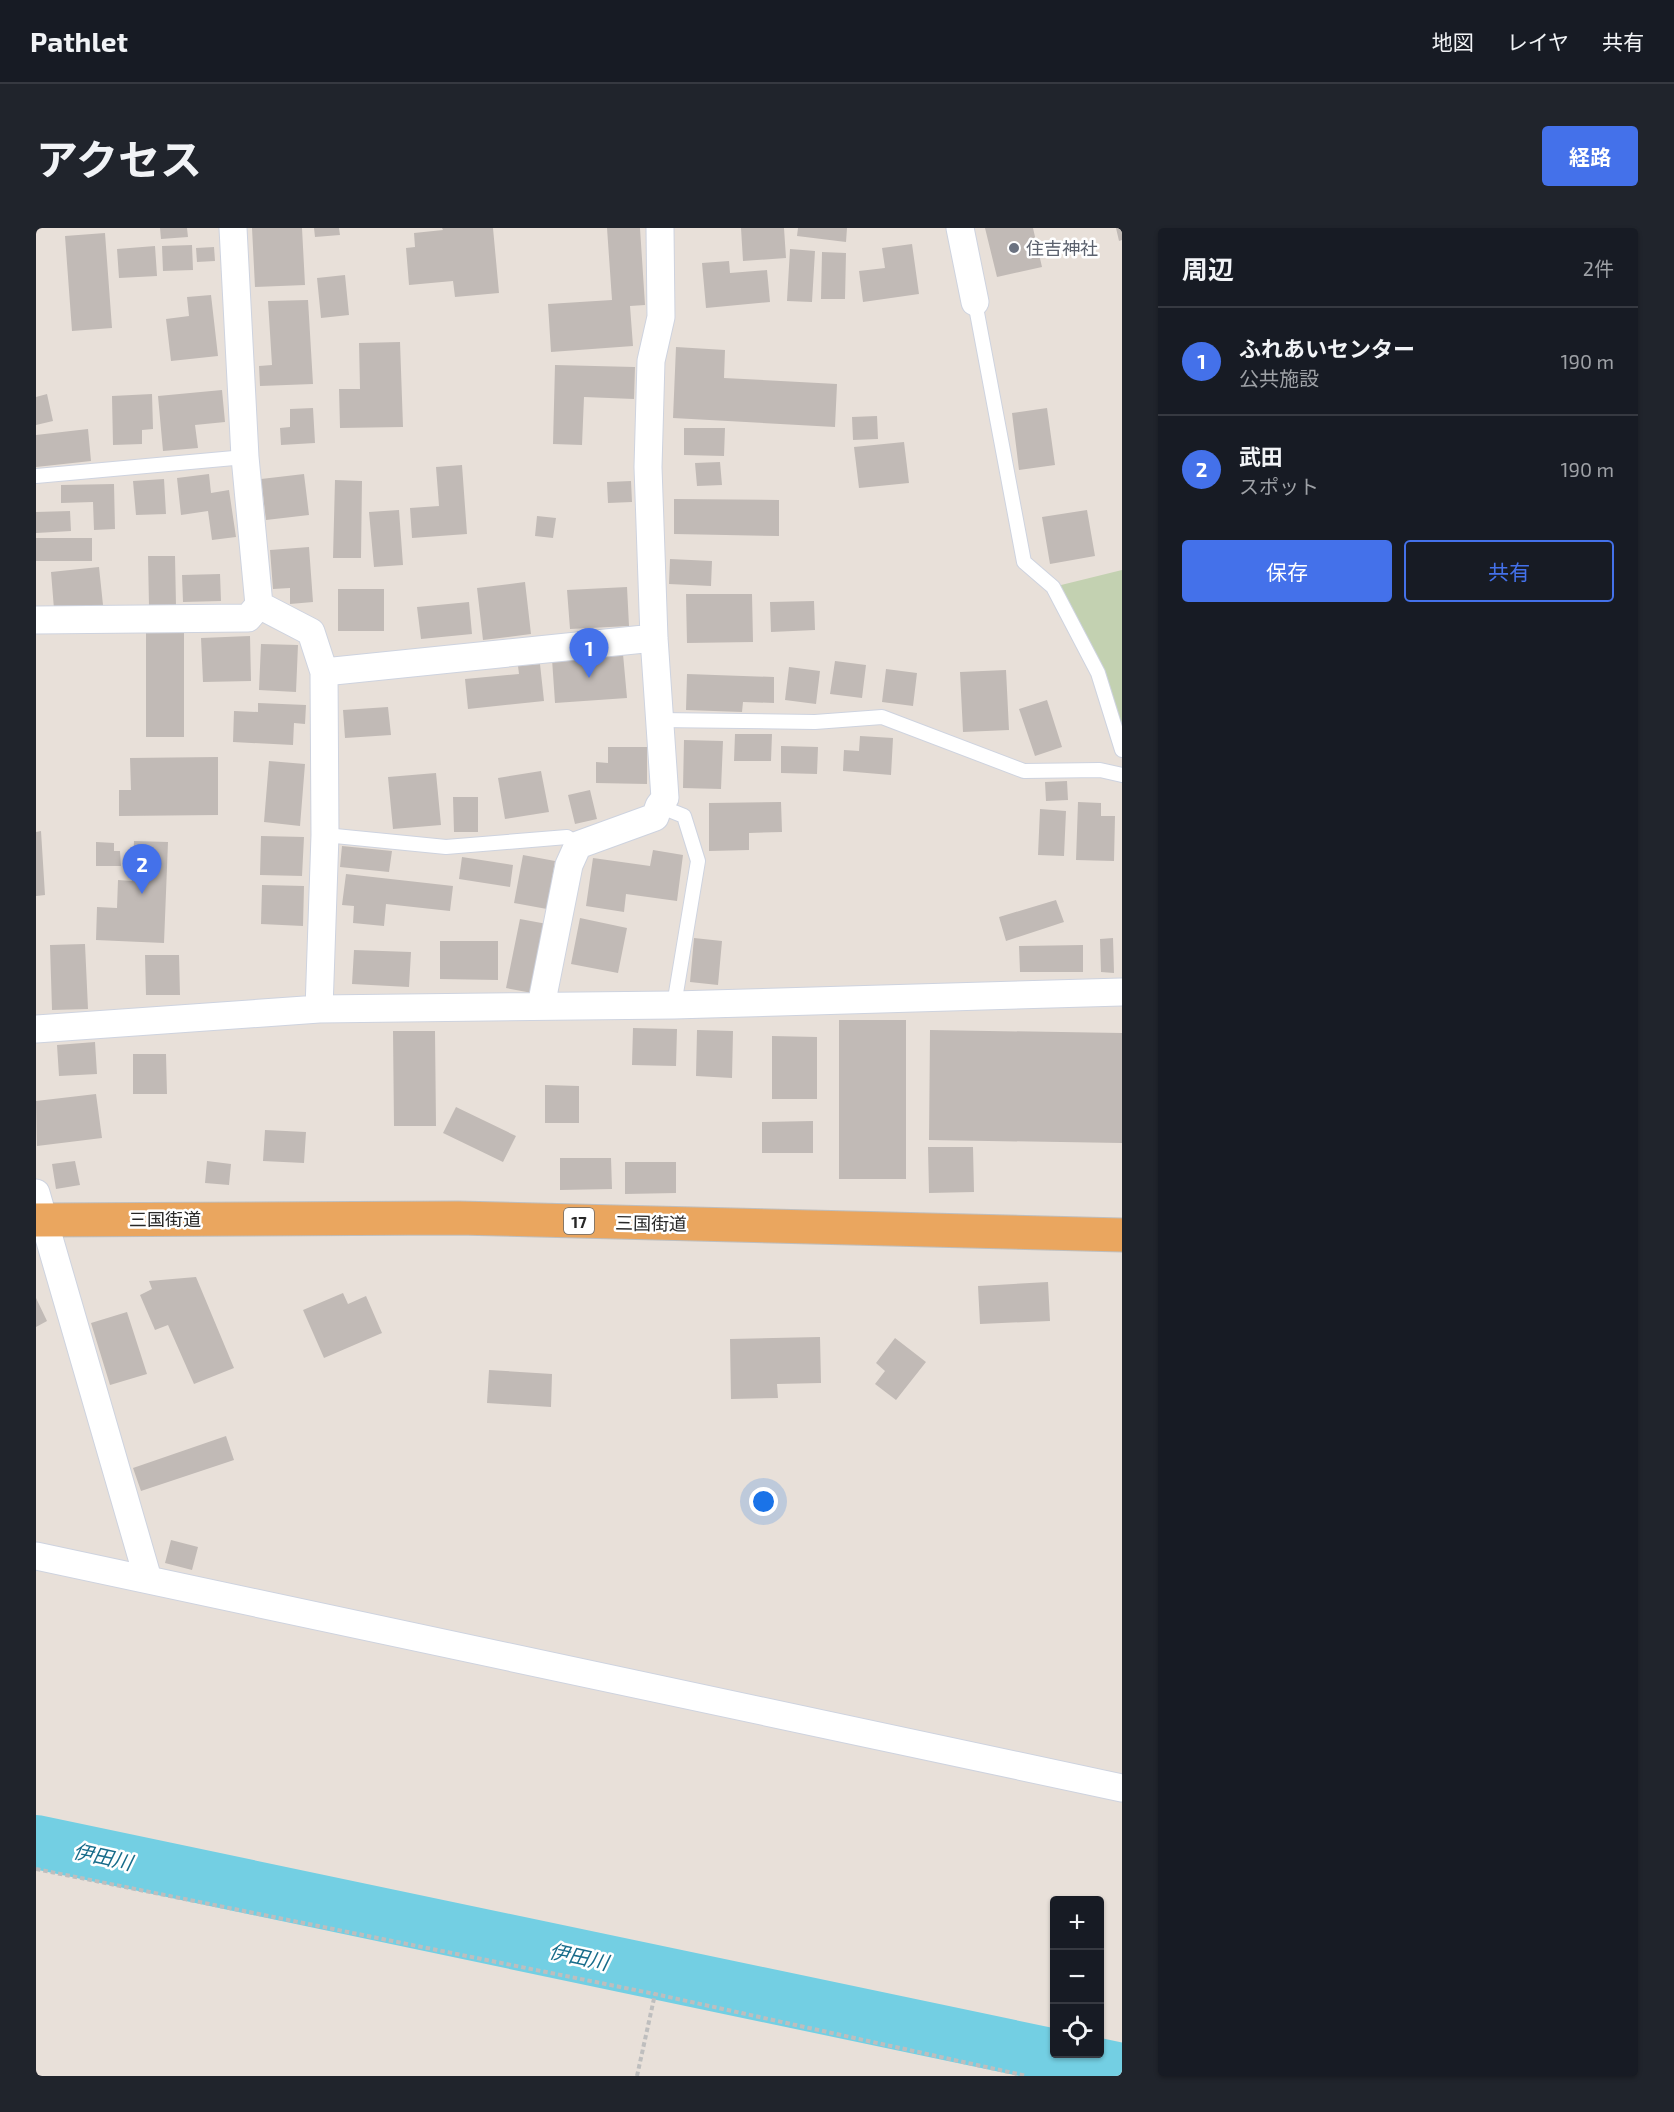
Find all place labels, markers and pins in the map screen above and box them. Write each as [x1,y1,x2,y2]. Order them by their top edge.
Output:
place label: 住吉神社 [1026,237,1098,259]
marker: 住吉神社 [1007,241,1021,255]
pin: 1 [570,628,608,678]
pin: 2 [122,844,162,894]

